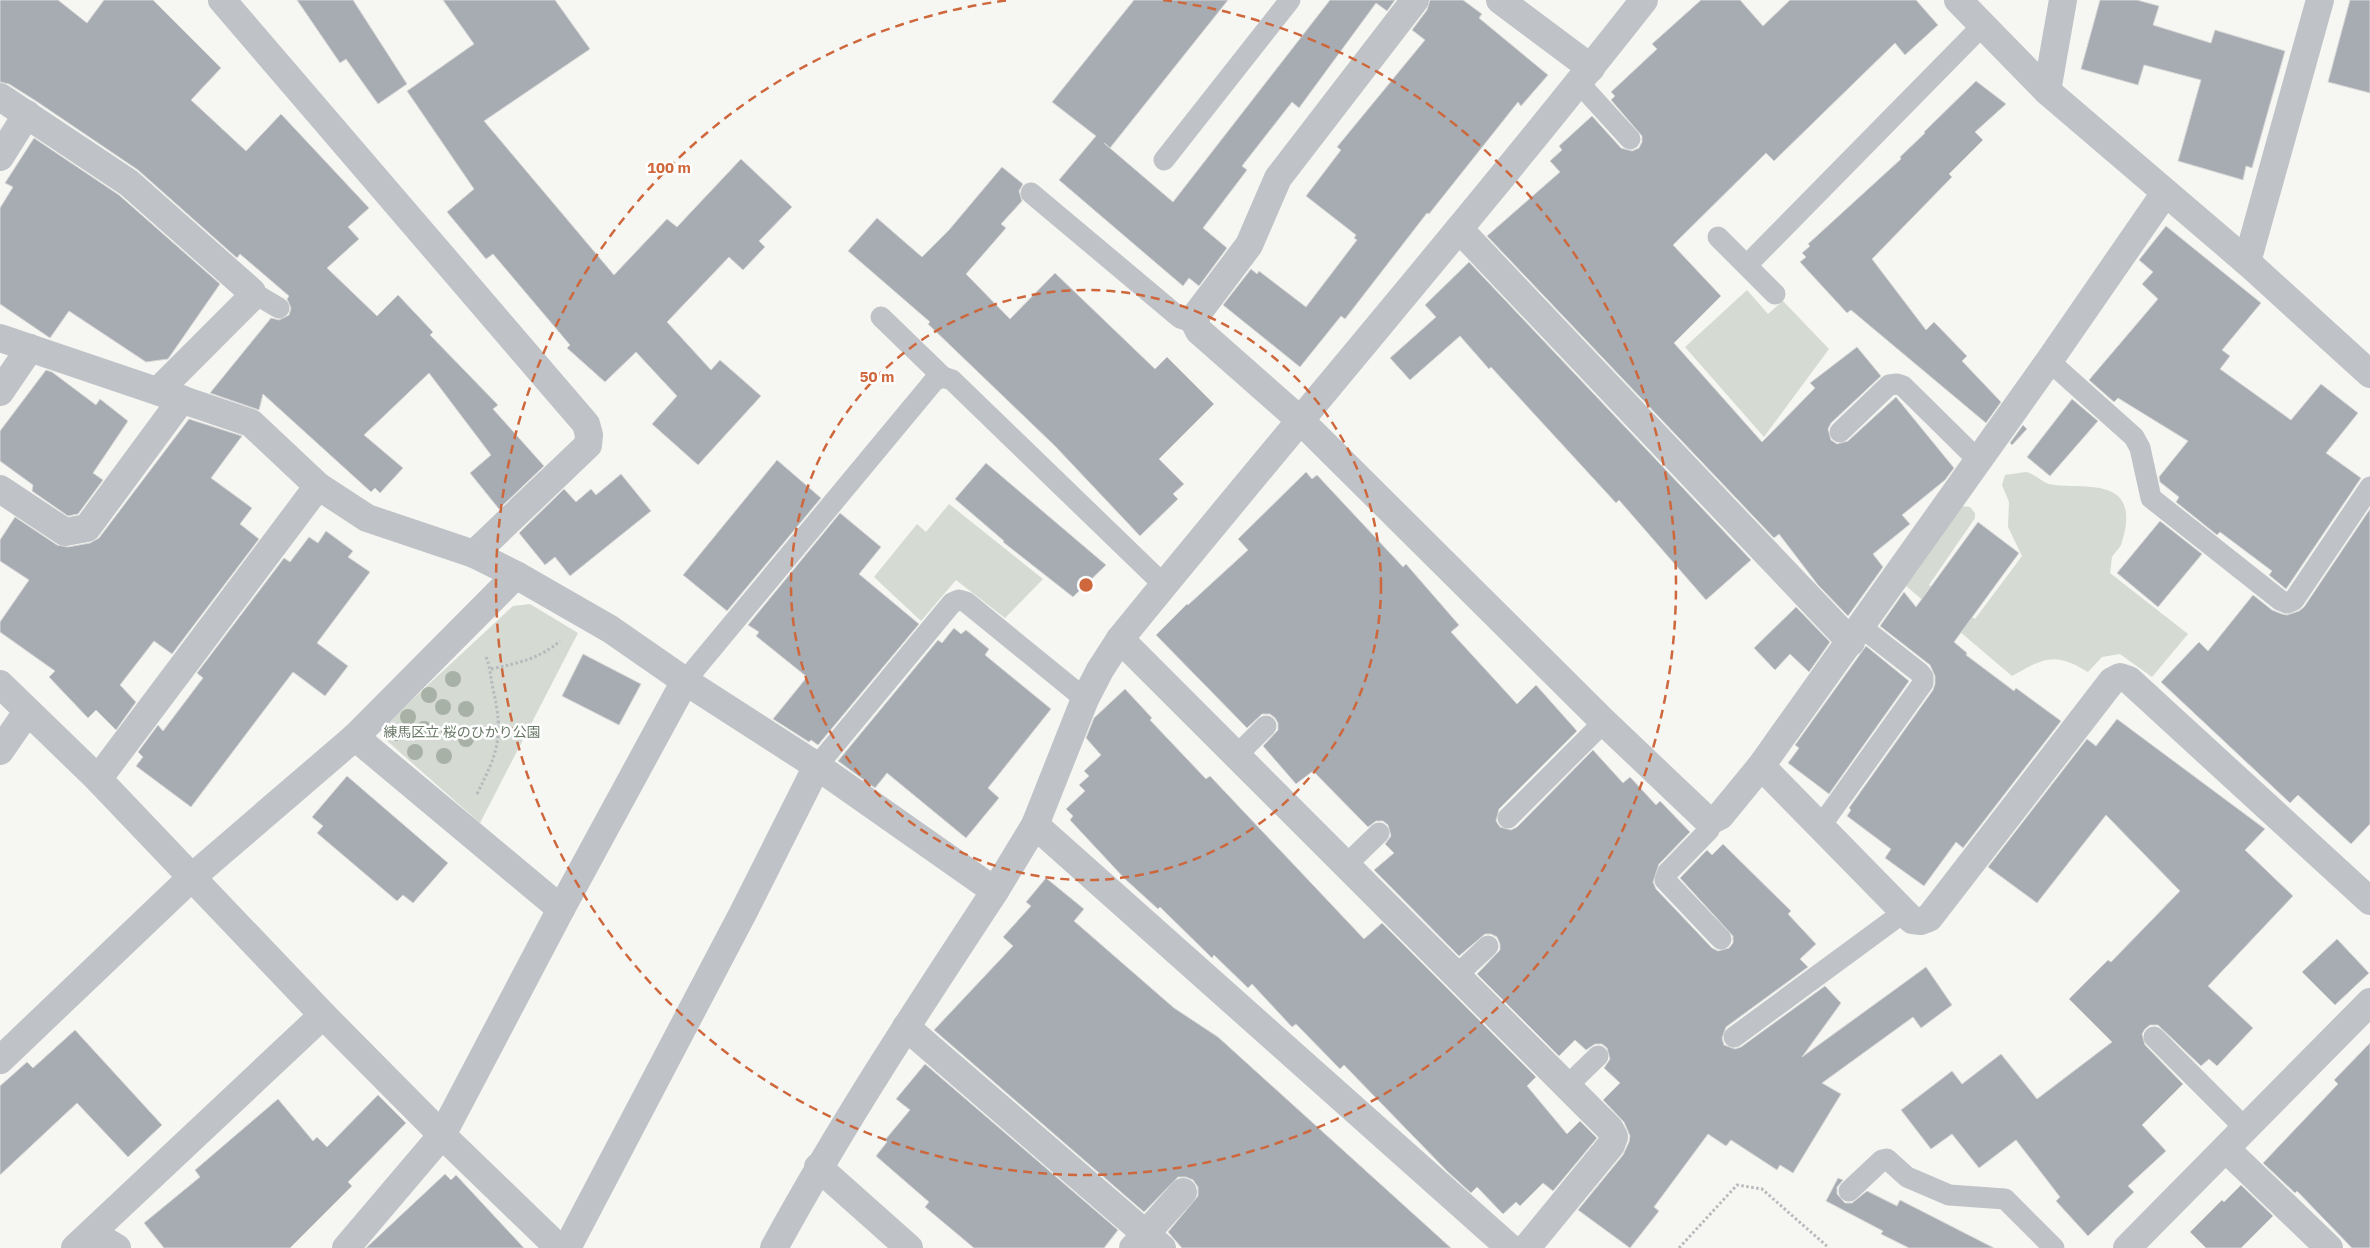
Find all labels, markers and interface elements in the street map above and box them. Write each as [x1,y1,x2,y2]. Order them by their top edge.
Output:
text: 100 m [647,158,691,177]
text: 50 m [860,367,894,386]
centre of rings [1077,576,1095,594]
park label: 練馬区立 桜のひかり公園 [383,723,541,741]

